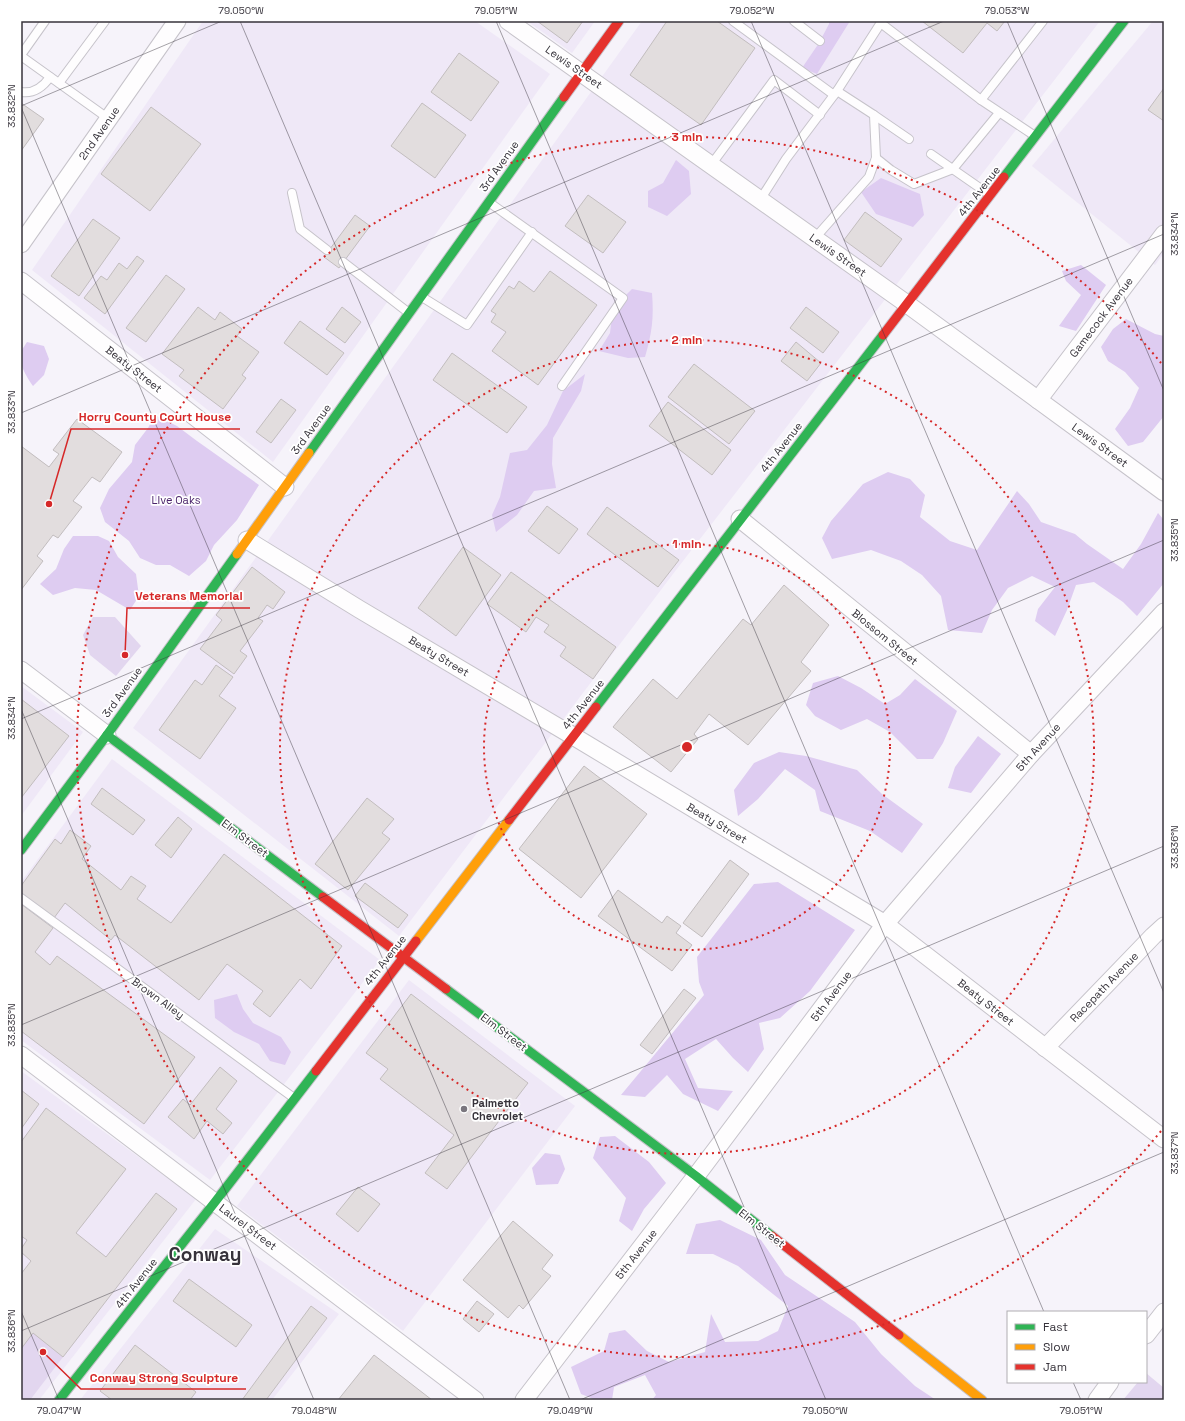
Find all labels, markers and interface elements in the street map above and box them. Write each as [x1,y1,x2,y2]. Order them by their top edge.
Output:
text: 79.050°W [218,4,264,17]
text: 79.051°W [474,4,518,17]
text: 79.052°W [730,4,775,17]
text: 79.053°W [984,4,1030,17]
street label: Lewis Street [543,42,605,92]
text: 33.832°N [5,84,18,128]
street label: 2nd Avenue [75,104,123,162]
text: 3 min [671,129,703,145]
street label: 3rd Avenue [476,138,522,194]
street label: 4th Avenue [955,163,1003,219]
text: 33.834°N [1168,212,1181,256]
street label: Lewis Street [807,230,869,280]
street label: Gamecock Avenue [1066,274,1136,360]
text: 2 min [671,332,703,348]
street label: Beaty Street [103,343,165,395]
text: 33.833°N [5,390,18,434]
street label: 3rd Avenue [288,401,334,457]
callout: Horry County Court House [71,405,240,429]
text: Horry County Court House [79,409,231,425]
street label: 4th Avenue [757,419,805,475]
street label: Lewis Street [1069,420,1131,470]
park label: LIve Oaks [152,493,201,507]
text: 33.835°N [1168,518,1181,562]
text: 1 min [672,536,702,552]
callout: Veterans Memorial [127,584,250,608]
text: Veterans Memorial [135,588,243,604]
street label: Blossom Street [849,606,921,668]
street label: Beaty Street [406,632,472,680]
street label: 3rd Avenue [99,664,145,720]
street label: 4th Avenue [559,676,607,732]
text: 33.834°N [5,696,18,740]
street label: 5th Avenue [1013,720,1063,774]
centre of rings [680,740,694,754]
street label: Beaty Street [684,799,750,847]
street label: Elm Street [219,816,271,860]
text: 33.836°N [1168,825,1181,869]
street label: 4th Avenue [361,932,409,988]
street label: Racepath Avenue [1067,949,1141,1025]
street label: 5th Avenue [807,968,855,1024]
street label: Brown Alley [129,974,187,1022]
street label: Beaty Street [955,976,1017,1028]
text: 33.835°N [5,1003,18,1047]
street label: Elm Street [478,1010,530,1054]
place label: Palmetto Chevrolet [472,1096,523,1123]
marker: Palmetto Chevrolet [459,1104,469,1114]
text: 33.837°N [1168,1132,1181,1174]
street label: Laurel Street [216,1201,280,1253]
street label: Elm Street [736,1206,788,1250]
street label: 5th Avenue [612,1226,660,1282]
district label: Conway [169,1242,241,1267]
street label: 4th Avenue [112,1255,160,1311]
text: 33.836°N [5,1309,18,1353]
legend [1007,1311,1147,1383]
text: Fast [1043,1319,1068,1335]
text: Slow [1043,1339,1070,1355]
text: Jam [1043,1359,1067,1375]
callout: Conway Strong Sculpture [81,1365,246,1389]
text: Conway Strong Sculpture [90,1370,238,1386]
text: 79.047°W [37,1404,82,1417]
text: 79.048°W [291,1404,337,1417]
text: 79.049°W [547,1404,593,1417]
text: 79.050°W [802,1404,848,1417]
text: 79.051°W [1059,1404,1103,1417]

